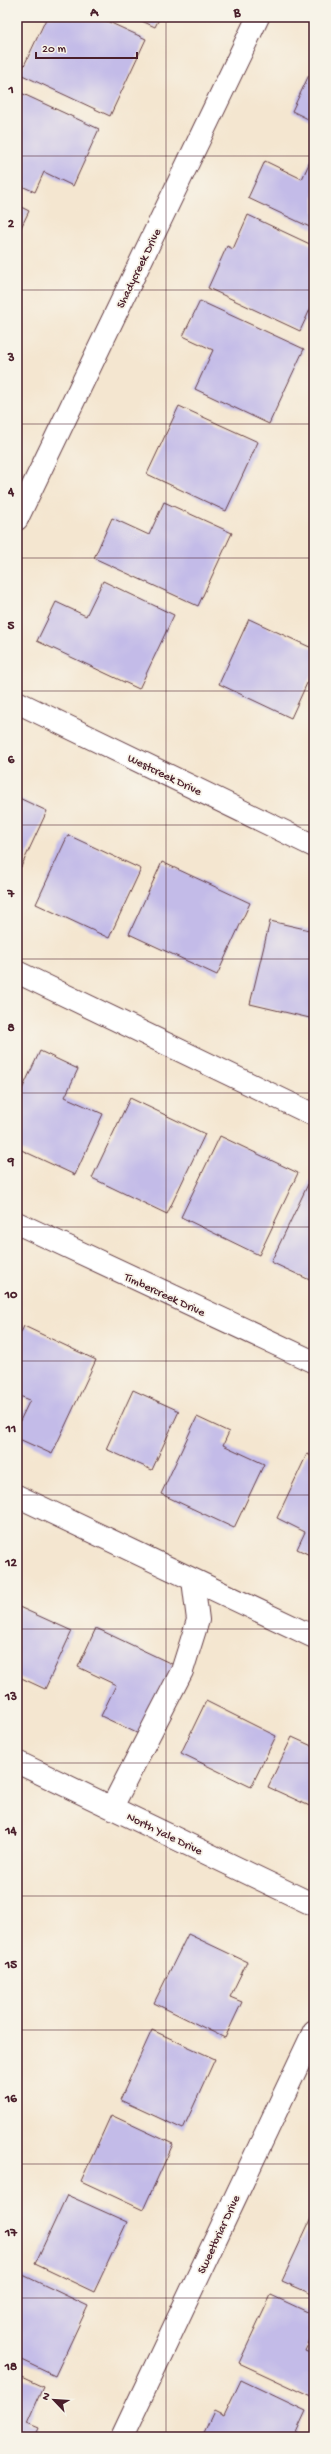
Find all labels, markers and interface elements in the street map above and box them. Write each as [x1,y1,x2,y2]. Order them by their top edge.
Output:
text: A [89,6,99,21]
text: B [233,6,242,21]
scale bar [36,34,137,60]
text: 20 m [42,43,67,57]
text: 1 [7,83,14,98]
text: 2 [8,217,15,232]
street label: Shadycreek Drive [115,226,165,311]
text: 3 [7,351,15,366]
text: 4 [7,485,15,500]
text: 5 [8,619,15,634]
street label: Westcreek Drive [125,752,204,800]
text: 6 [8,753,15,768]
text: 7 [7,887,16,902]
text: 8 [7,1021,15,1036]
text: 9 [7,1155,15,1170]
street label: Timbercreek Drive [121,1271,208,1321]
text: 10 [4,1288,18,1303]
text: 11 [5,1422,16,1437]
text: 12 [4,1556,17,1571]
text: 13 [4,1690,17,1705]
street label: North Yale Drive [124,1810,205,1860]
text: 14 [4,1824,18,1839]
text: 15 [4,1958,17,1973]
text: 16 [4,2092,17,2107]
street label: Sweetbriar Drive [195,2193,245,2276]
text: 17 [4,2226,18,2241]
text: 18 [4,2360,17,2375]
north arrow [34,2380,74,2420]
text: N [40,2391,54,2402]

